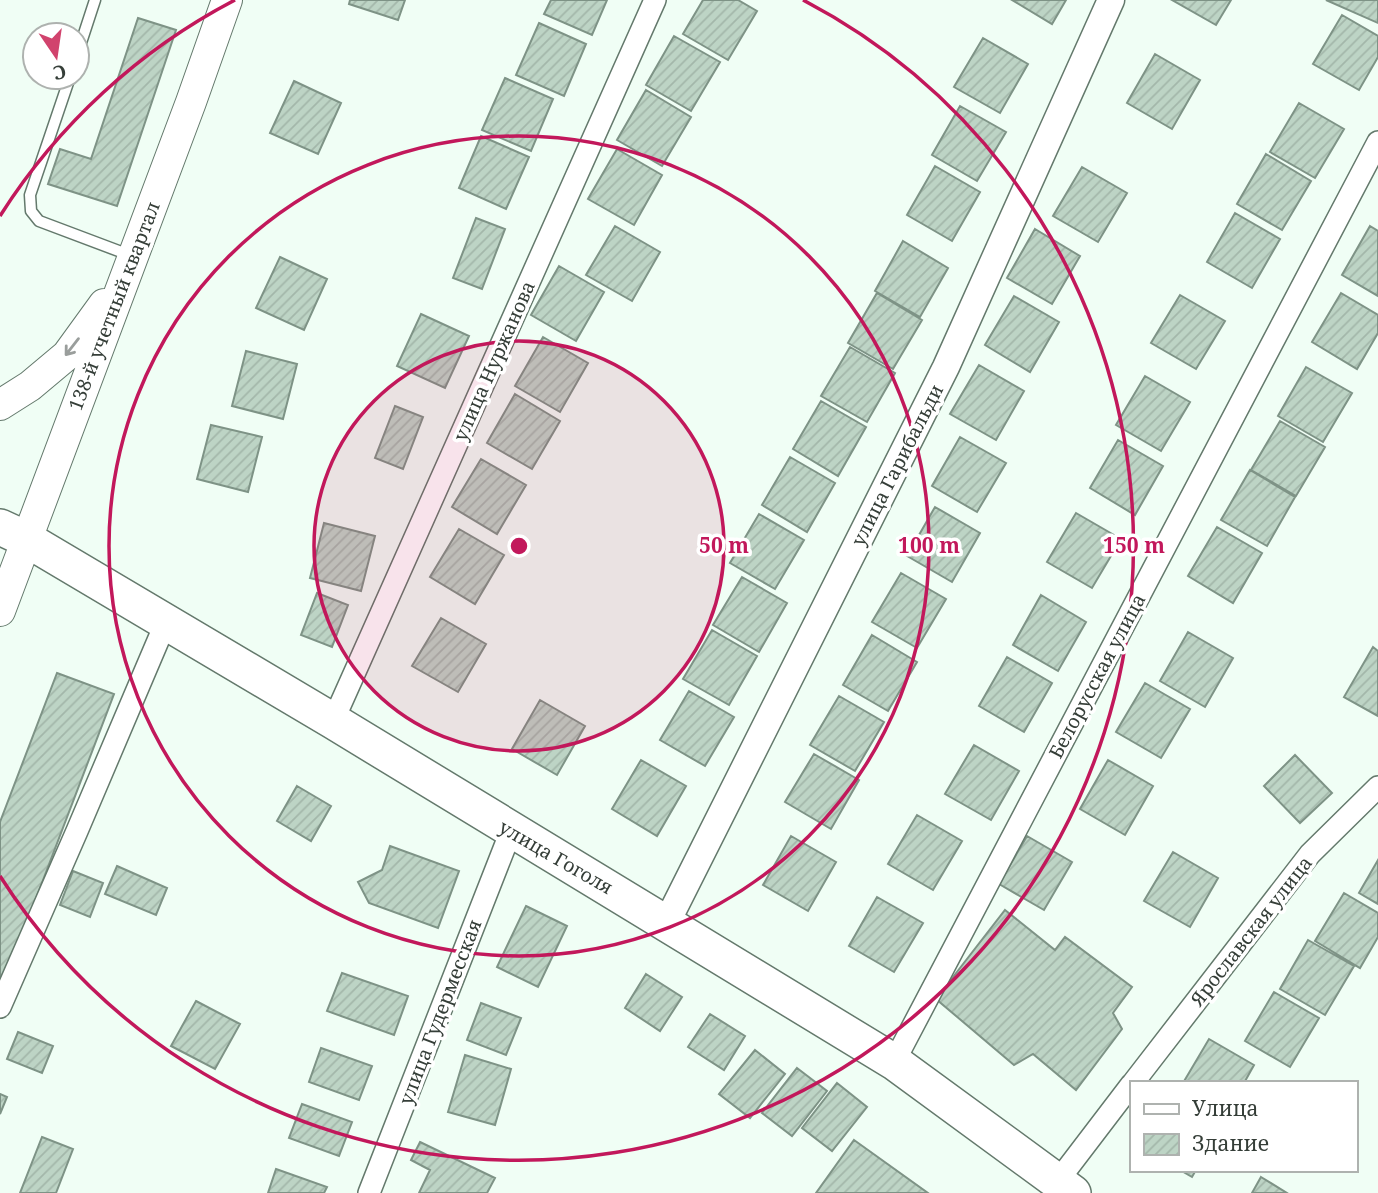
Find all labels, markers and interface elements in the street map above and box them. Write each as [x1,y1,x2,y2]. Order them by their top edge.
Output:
north arrow [21,21,91,91]
text: С [51,58,69,87]
street label: 138-й учетный квартал [62,198,166,414]
street label: улица Нуржанова [447,277,541,445]
one-way arrow [65,338,80,356]
street label: улица Гарибальди [845,379,949,550]
text: 50 m [699,531,749,559]
text: 100 m [898,531,960,559]
text: 150 m [1103,531,1165,559]
centre of rings [507,534,531,558]
street label: Белорусская улица [1043,589,1151,763]
street label: улица Гоголя [494,814,618,900]
street label: Ярославская улица [1184,851,1318,1012]
street label: улица Гудермесская [393,915,487,1108]
legend [1130,1081,1357,1172]
text: Улица [1192,1094,1259,1122]
text: Здание [1192,1129,1269,1157]

